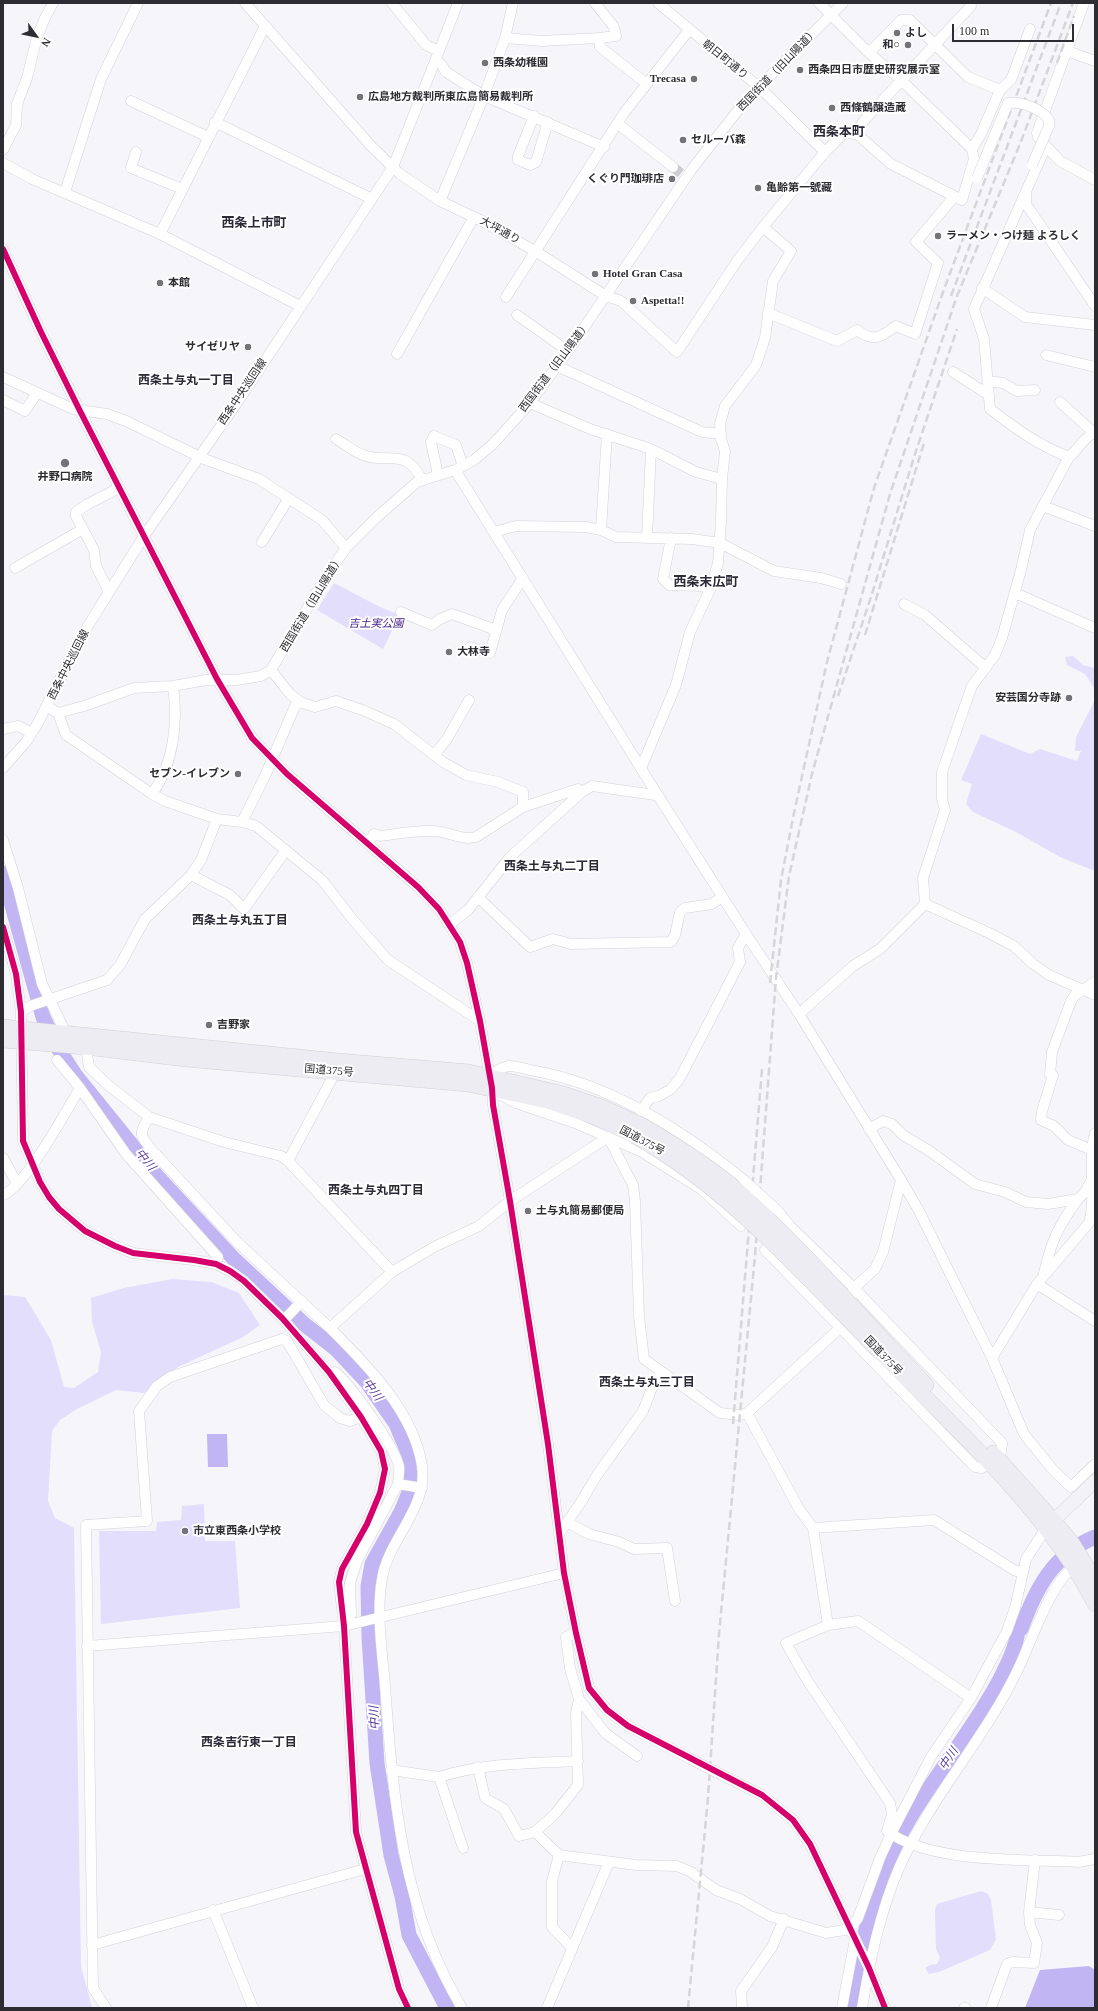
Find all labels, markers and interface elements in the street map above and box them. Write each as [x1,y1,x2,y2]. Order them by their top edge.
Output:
north arrow [16,16,56,56]
scale bar [954,16,1076,42]
text: 100 m [959,24,989,38]
street label: 西国街道（旧山陽道） [735,26,821,114]
place label: よし [905,26,927,40]
marker: よし [892,28,902,38]
text: N [39,36,53,49]
street label: 朝日町通り [699,38,751,82]
place label: 和○ [882,38,900,52]
marker: 和○ [903,40,913,50]
place label: 西条幼稚園 [493,56,548,70]
marker: 西条幼稚園 [480,58,490,68]
place label: 西条四日市歴史研究展示室 [808,63,940,77]
marker: 西条四日市歴史研究展示室 [795,65,805,75]
place label: Trecasa [650,72,686,86]
marker: Trecasa [689,74,699,84]
place label: 広島地方裁判所東広島簡易裁判所 [368,90,533,104]
marker: 広島地方裁判所東広島簡易裁判所 [355,92,365,102]
place label: 西條鶴醸造蔵 [840,101,906,115]
marker: 西條鶴醸造蔵 [827,103,837,113]
district label: 西条本町 [813,125,865,141]
place label: セルーバ森 [691,133,746,147]
marker: セルーバ森 [678,135,688,145]
place label: くぐり門珈琲店 [587,172,664,186]
marker: くぐり門珈琲店 [667,174,677,184]
place label: 亀齢第一號藏 [766,181,832,195]
marker: 亀齢第一號藏 [753,183,763,193]
street label: 大坪通り [478,215,522,247]
district label: 西条上市町 [222,216,286,232]
place label: ラーメン・つけ麺 よろしく [946,229,1081,243]
marker: ラーメン・つけ麺 よろしく [933,231,943,241]
place label: Hotel Gran Casa [603,267,682,281]
marker: Hotel Gran Casa [590,269,600,279]
place label: 本館 [168,276,190,290]
marker: 本館 [155,278,165,288]
place label: Aspetta!! [641,294,684,308]
marker: Aspetta!! [628,296,638,306]
street label: 西国街道（旧山陽道） [517,319,593,415]
place label: サイゼリヤ [185,340,240,354]
marker: サイゼリヤ [243,342,253,352]
street label: 西条中央巡回線 [216,356,270,428]
district label: 西条土与丸一丁目 [138,374,234,388]
marker: 井野口病院 [59,457,71,469]
place label: 井野口病院 [38,470,92,484]
street label: 西国街道（旧山陽道） [278,553,346,655]
district label: 西条末広町 [674,575,738,591]
park label: 吉土実公園 [349,617,403,631]
street label: 西条中央巡回線 [46,628,92,702]
place label: 大林寺 [457,645,490,659]
marker: 大林寺 [444,647,454,657]
place label: 安芸国分寺跡 [995,691,1061,705]
marker: 安芸国分寺跡 [1064,693,1074,703]
place label: セブン-イレブン [149,767,230,781]
marker: セブン-イレブン [233,769,243,779]
district label: 西条土与丸二丁目 [504,860,600,874]
district label: 西条土与丸五丁目 [192,914,288,928]
place label: 吉野家 [217,1018,250,1032]
marker: 吉野家 [204,1020,214,1030]
street label: 国道375号 [304,1062,354,1080]
street label: 国道375号 [617,1124,667,1158]
water label: 中川 [132,1146,158,1174]
district label: 西条土与丸四丁目 [328,1184,424,1198]
place label: 土与丸簡易郵便局 [536,1204,624,1218]
marker: 土与丸簡易郵便局 [523,1206,533,1216]
street label: 国道375号 [861,1334,905,1378]
water label: 中川 [359,1376,385,1404]
district label: 西条土与丸三丁目 [599,1376,695,1390]
place label: 市立東西条小学校 [193,1524,281,1538]
marker: 市立東西条小学校 [180,1526,190,1536]
water label: 中川 [367,1706,383,1730]
district label: 西条吉行東一丁目 [201,1736,297,1750]
water label: 中川 [936,1745,962,1773]

